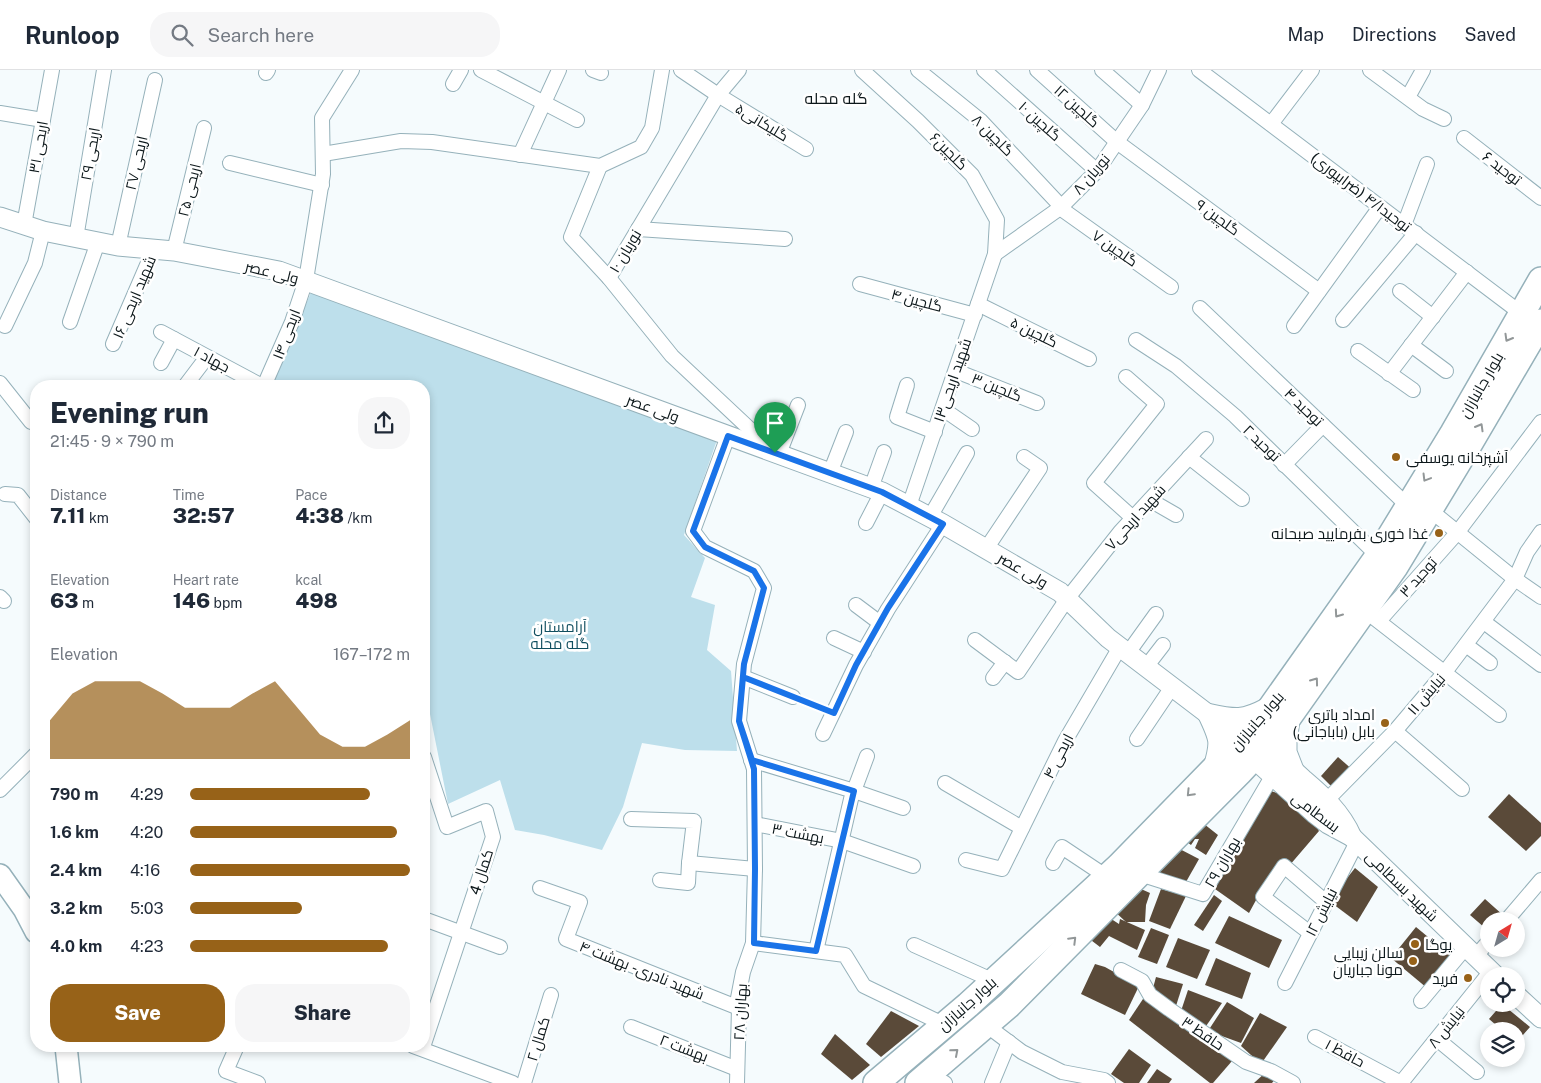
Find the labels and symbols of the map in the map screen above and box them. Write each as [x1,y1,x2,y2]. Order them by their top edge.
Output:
street label: گلچین ۱۲ [1050,81,1103,132]
district label: گله محله [805,89,867,108]
street label: گلچین ۱۰ [1014,98,1065,146]
street label: گلیکانی۵ [731,100,792,146]
street label: گلچین ۸ [967,111,1017,161]
street label: اریحی ۳۱ [25,120,53,175]
street label: اریحی ۲۹ [77,126,105,182]
street label: گلچین۶ [925,129,971,175]
street label: اریحی ۲۷ [122,134,152,192]
street label: توحید ۶ [1479,148,1525,189]
street label: توحید۴/۱ (ضرابپوری) [1306,149,1414,237]
street label: نوریان ۸ [1069,150,1115,199]
street label: اریحی ۲۵ [174,162,206,219]
street label: گلچین ۹ [1192,195,1243,240]
street label: نوریان ۱۰ [606,226,646,277]
street label: گلچین ۷ [1088,226,1141,271]
street label: شهید اریحی ۱۶ [109,253,161,342]
street label: ولی عصر [242,257,301,289]
street label: گلچین ۴ [889,285,944,317]
street label: اریحی ۱۴ [269,306,305,362]
street label: گلچین ۵ [1007,313,1060,353]
one-way arrow [1504,332,1514,341]
street label: شهید اریحی۱۳ [930,336,976,425]
street label: جهاد ۱ [190,343,233,377]
street label: بلوار جانبازان [1456,349,1508,422]
street label: گلچین ۳ [969,369,1025,407]
street label: توحید ۴ [1280,385,1327,430]
street label: ولی عصر [623,390,682,427]
pin [754,402,796,453]
street label: توحید ۲ [1239,421,1284,465]
one-way arrow [1473,424,1483,433]
place label: آشپزخانه یوسفی [1406,449,1508,468]
marker: آشپزخانه یوسفی [1390,451,1402,463]
one-way arrow [1422,472,1432,481]
street label: شهید اریحی۷ [1101,481,1170,555]
place label: غذا خوری بفرمایید صبحانه [1271,525,1429,544]
marker: غذا خوری بفرمایید صبحانه [1433,527,1445,539]
street label: ولی عصر [993,548,1051,593]
street label: توحید ۳ [1396,554,1441,601]
one-way arrow [1335,608,1344,618]
park label: آرامستان گله محله [531,618,590,652]
street label: نیایش ۱۱ [1404,670,1450,719]
one-way arrow [1309,677,1318,687]
street label: بلوار جانبازان [1227,688,1289,755]
place label: امداد باتری بابل (باباجانی) [1292,706,1375,742]
marker: امداد باتری بابل (باباجانی) [1379,717,1391,729]
street label: اریحی ۴ [1040,731,1078,782]
one-way arrow [1187,787,1196,796]
street label: بسطامی [1288,789,1343,837]
street label: بهشت ۳ [770,820,826,848]
street label: بهاران ۲۹ [1201,834,1245,891]
street label: کمال 4 [466,847,497,897]
street label: شهید بسطامی [1361,847,1442,926]
street label: نیایش ۱۲ [1302,885,1342,940]
north arrow [1480,912,1525,958]
place label: یوگا [1425,936,1452,954]
street label: شهید نادری - بهشت ۴ [576,937,707,1005]
one-way arrow [1068,937,1077,946]
marker: یوگا [1409,938,1421,950]
place label: سالن زیبایی مونا جباریان [1333,944,1403,980]
marker: سالن زیبایی مونا جباریان [1407,955,1419,967]
place label: فرید [1432,970,1458,988]
marker: فرید [1462,972,1474,984]
street label: بلوار جانبازان [934,973,1001,1036]
street label: بهاران ۲۸ [730,983,752,1041]
street label: نیایش ۸ [1424,1003,1469,1052]
street label: حافظ ۳ [1179,1013,1227,1053]
street label: کمال ۲ [523,1015,554,1064]
street label: بهشت ۲ [657,1031,711,1067]
street label: حافظ ۱ [1322,1036,1368,1070]
one-way arrow [949,1049,958,1057]

